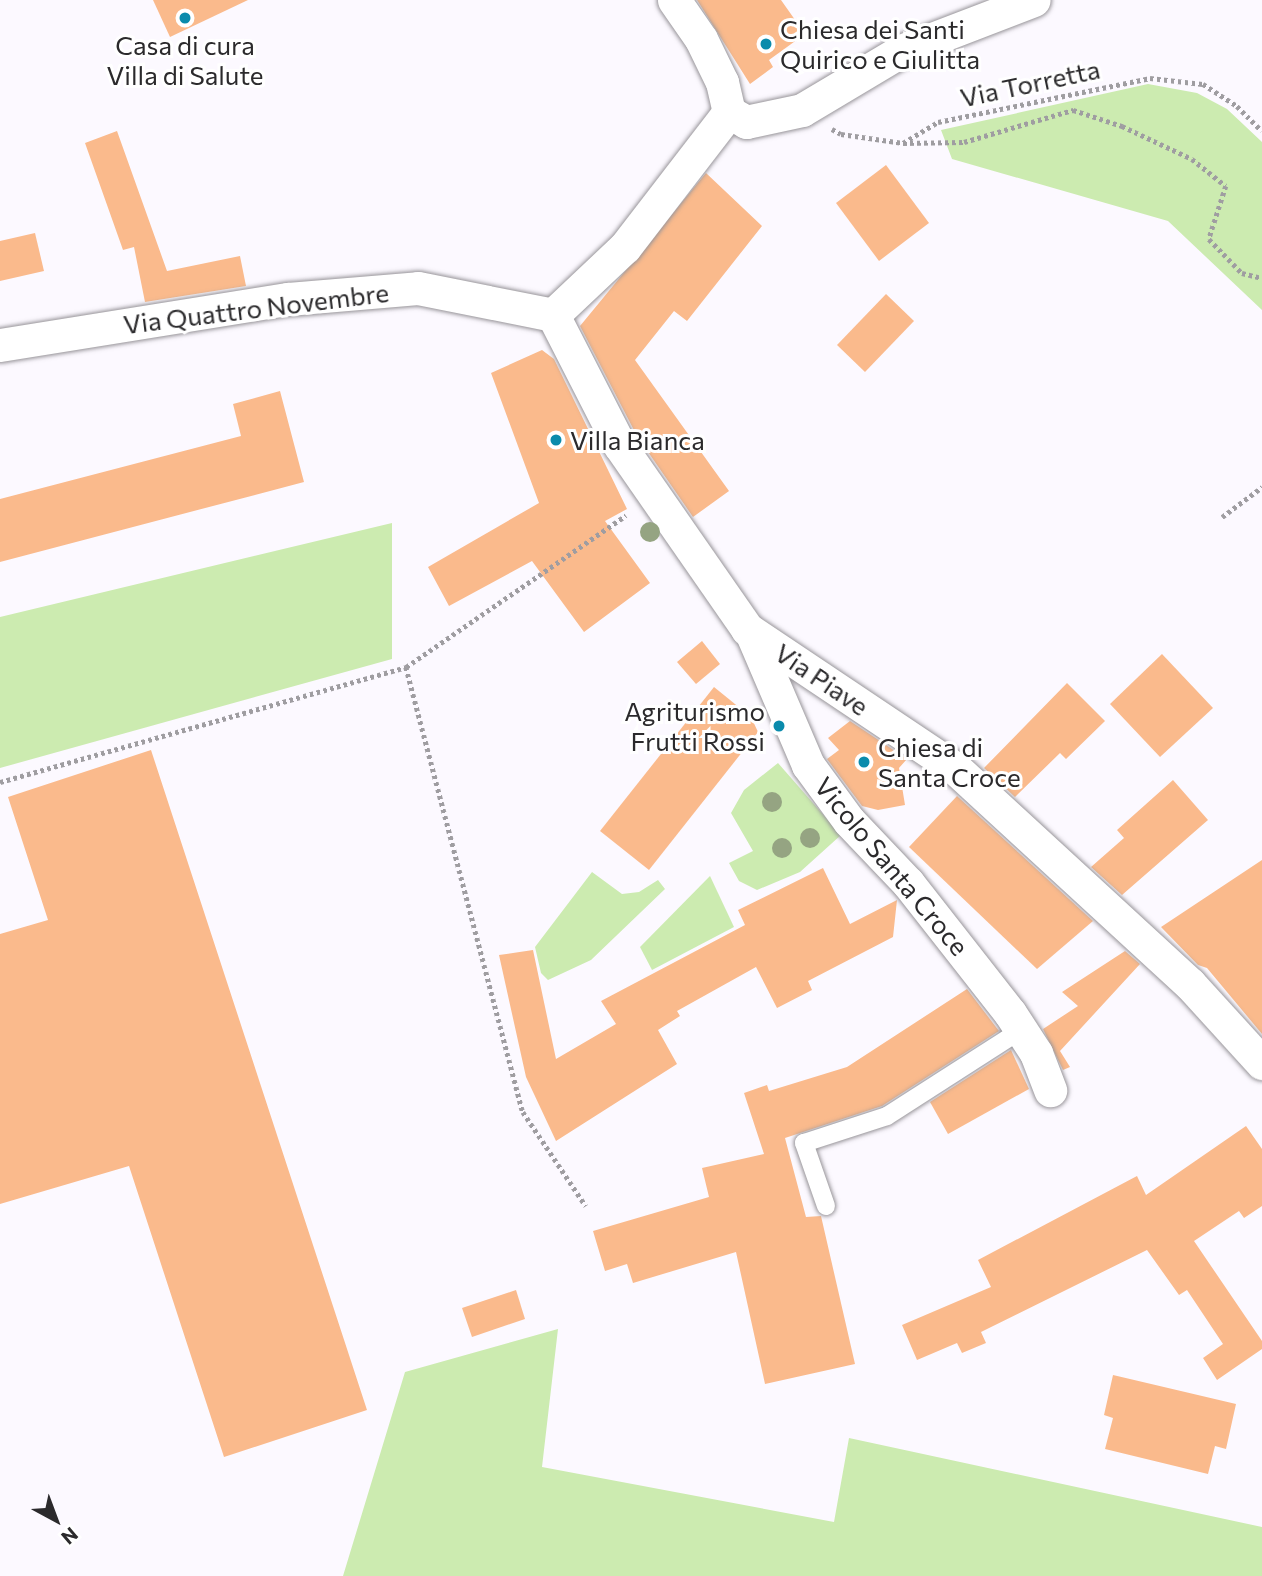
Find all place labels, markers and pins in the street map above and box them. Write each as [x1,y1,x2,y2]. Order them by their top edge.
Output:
marker: Casa di cura Villa di Salute [177,10,193,26]
place label: Chiesa dei Santi Quirico e Giulitta [780,13,980,74]
place label: Casa di cura Villa di Salute [106,29,264,90]
marker: Chiesa dei Santi Quirico e Giulitta [758,36,774,52]
place label: Villa Bianca [570,424,705,456]
marker: Villa Bianca [548,432,564,448]
place label: Agriturismo Frutti Rossi [624,695,765,756]
marker: Agriturismo Frutti Rossi [771,718,787,734]
place label: Chiesa di Santa Croce [878,731,1021,792]
marker: Chiesa di Santa Croce [856,754,872,770]

